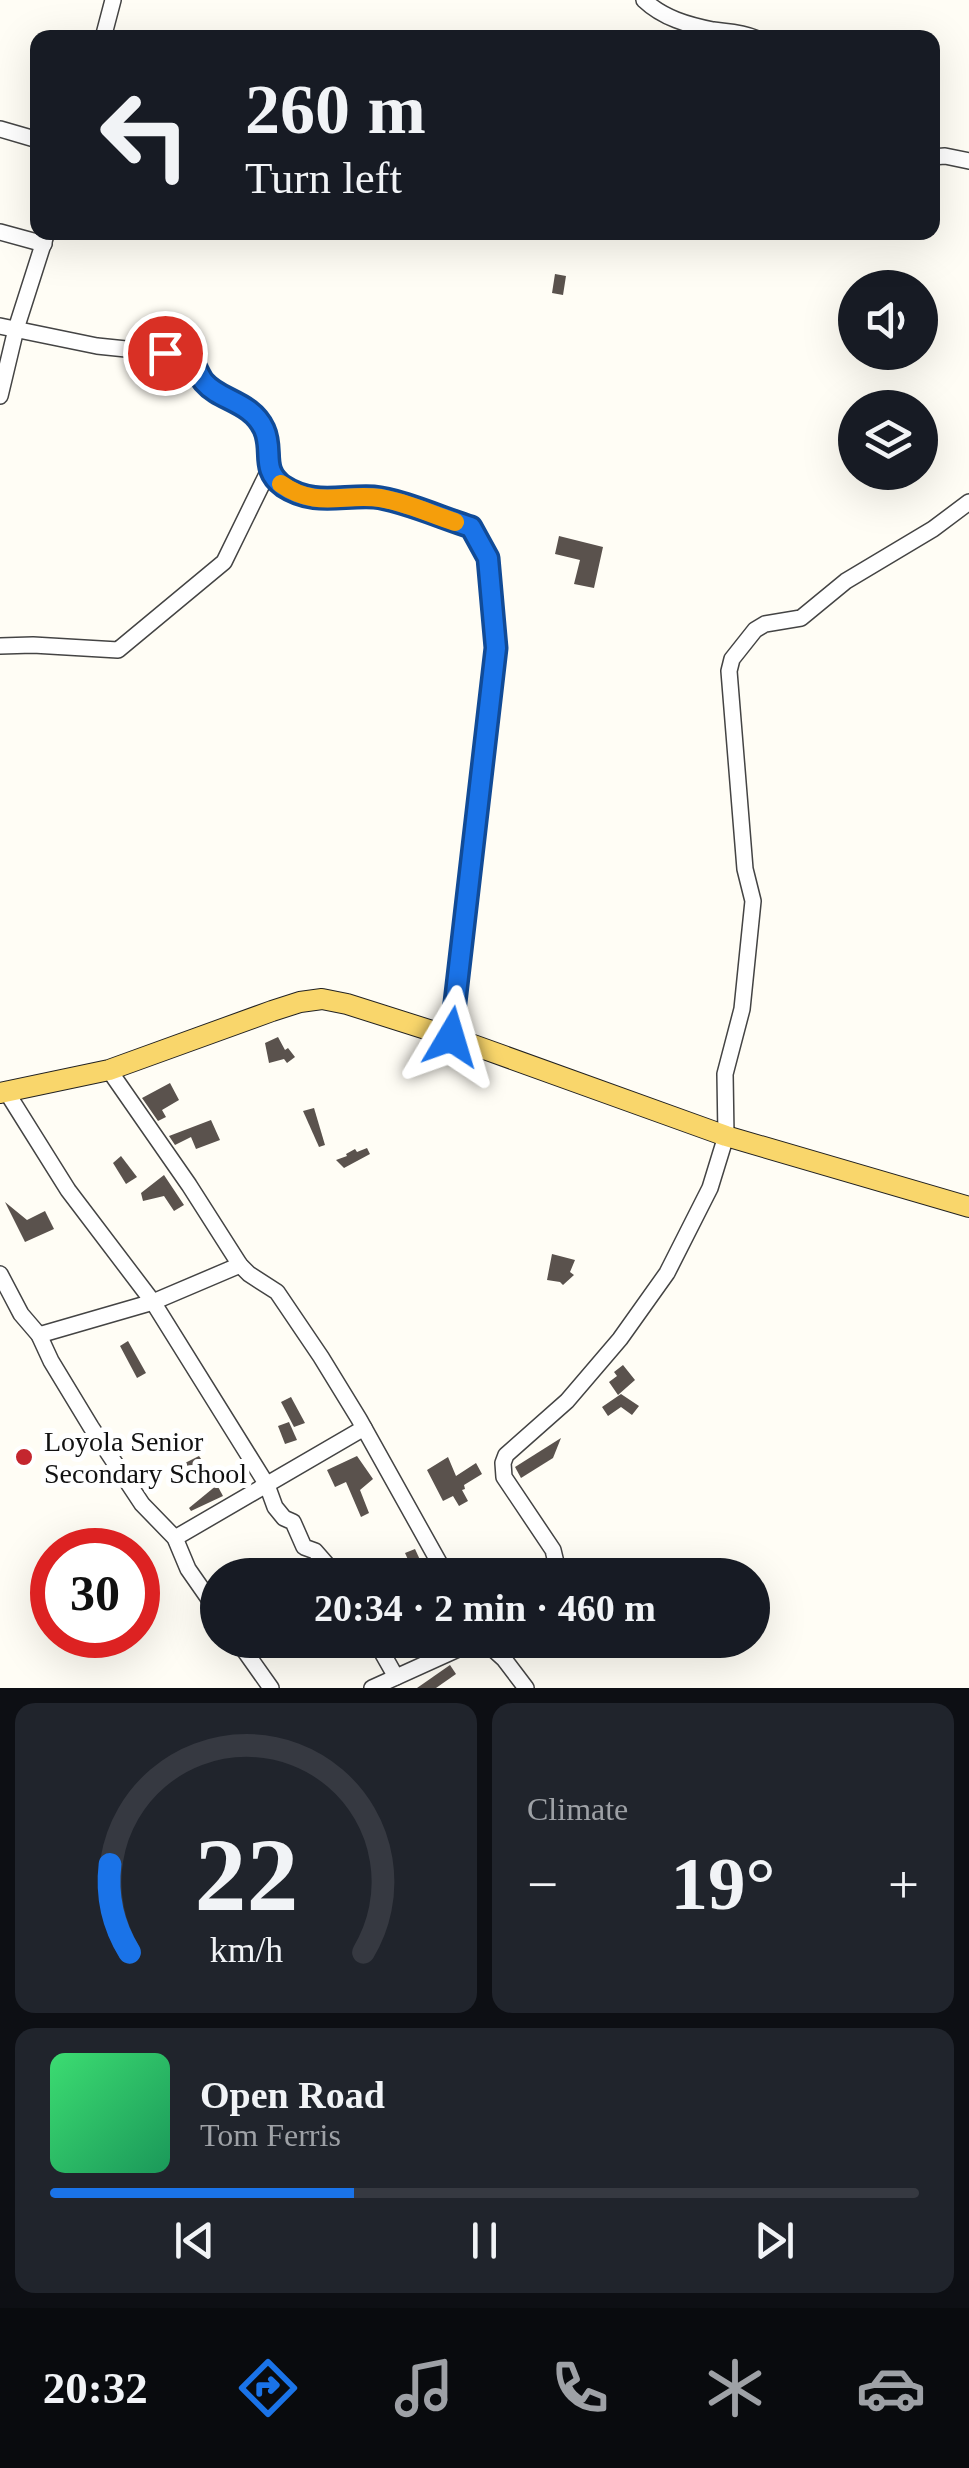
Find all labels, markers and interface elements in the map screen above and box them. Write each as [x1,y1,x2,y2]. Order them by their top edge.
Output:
icon: left [80,70,210,200]
text: 260 m [245,71,426,148]
text: Turn left [245,153,402,203]
map controls [838,270,938,490]
button: sound [838,270,938,370]
pin [123,311,208,396]
icon: arrive [138,326,193,381]
button: layers [838,390,938,490]
position arrow [399,985,503,1089]
place label: Loyola Senior Secondary School [44,1426,247,1489]
marker: Loyola Senior Secondary School [13,1446,35,1468]
speed limit sign: 30 [30,1528,160,1658]
text: 20:34 · 2 min · 460 m [314,1587,656,1629]
text: Climate [527,1791,628,1827]
text: 22 [194,1817,298,1932]
text: 19° [671,1842,776,1925]
text: − [527,1854,558,1915]
text: + [888,1854,919,1915]
text: km/h [209,1930,283,1970]
text: Open Road [200,2074,385,2116]
text: Tom Ferris [200,2117,341,2153]
icon: previous [167,2213,222,2268]
icon: pause [457,2213,512,2268]
icon: next [747,2213,802,2268]
icon: directions [233,2353,303,2423]
icon: music [389,2353,459,2423]
icon: phone [545,2353,615,2423]
icon: climate [700,2353,770,2423]
icon: car [856,2353,926,2423]
text: 20:32 [43,2363,148,2413]

